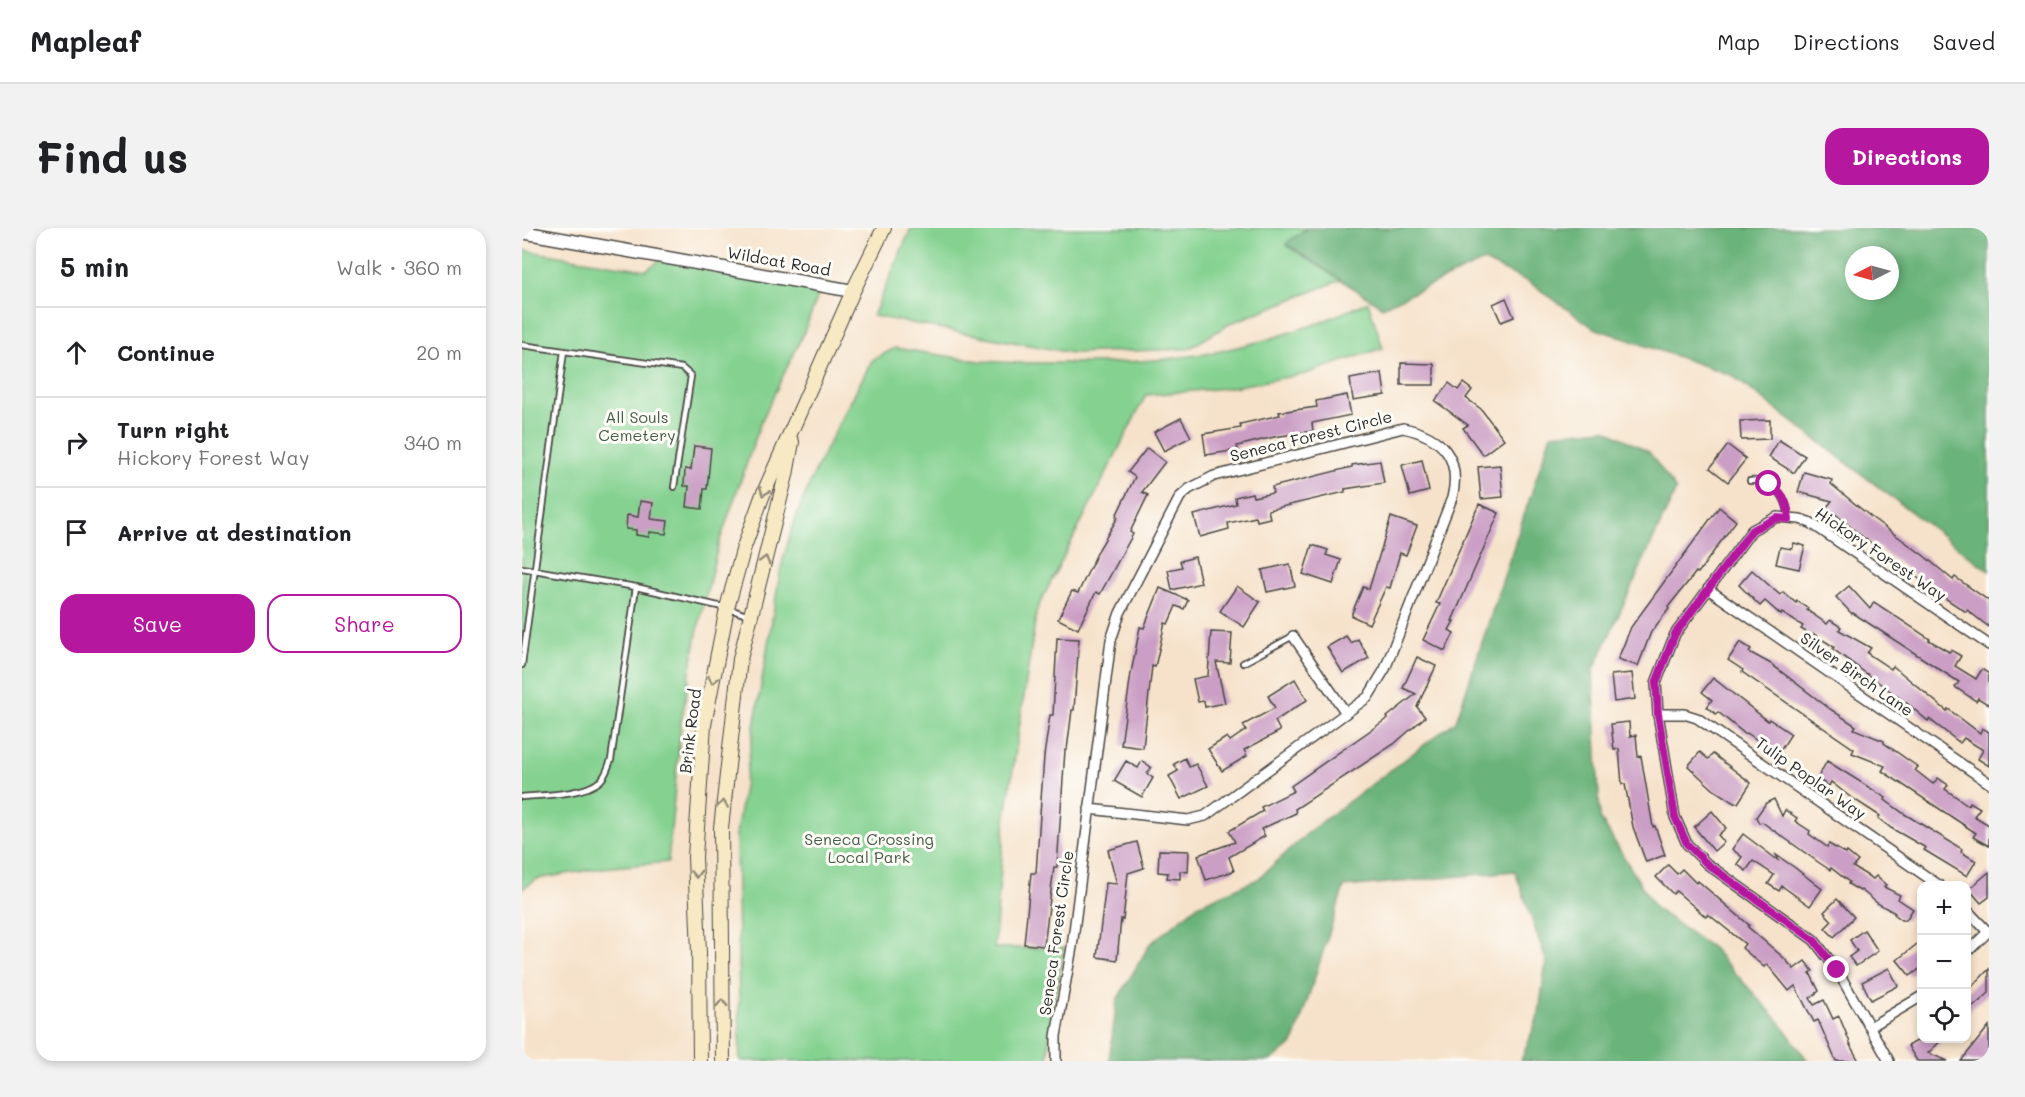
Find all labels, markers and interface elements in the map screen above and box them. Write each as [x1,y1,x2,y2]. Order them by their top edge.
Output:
text: Mapleaf [30,23,141,59]
text: Map [1717,28,1760,55]
text: Directions [1793,28,1900,55]
text: Saved [1933,28,1995,55]
button: Directions [1825,128,1989,185]
text: Find us [36,129,188,184]
street label: Wildcat Road [726,241,832,280]
north arrow [1845,246,1899,300]
text: 5 min [60,250,129,284]
text: Walk · 360 m [336,254,462,280]
icon: ahead [60,336,93,369]
text: Continue [117,338,215,367]
text: 20 m [416,339,462,365]
street label: Seneca Forest Circle [1228,405,1394,466]
park label: All Souls Cemetery [598,406,676,445]
text: Turn right [117,415,229,444]
icon: right [60,426,93,459]
text: 340 m [404,429,462,455]
text: Hickory Forest Way [117,444,309,470]
route start [1755,470,1781,496]
one-way arrow [759,486,771,497]
street label: Hickory Forest Way [1812,502,1951,605]
icon: arrive [60,516,93,549]
text: Arrive at destination [117,518,352,547]
one-way arrow [758,555,770,566]
button: Save [60,594,255,653]
button: Share [267,594,462,653]
street label: Silver Birch Lane [1797,627,1918,720]
one-way arrow [707,675,720,685]
street label: Brink Road [674,687,705,775]
street label: Tulip Poplar Way [1752,732,1871,824]
one-way arrow [717,800,729,809]
park label: Seneca Crossing Local Park [804,828,934,867]
street label: Seneca Forest Circle [1034,849,1077,1017]
one-way arrow [689,869,702,878]
map controls [1917,881,1971,1043]
button: + [1917,881,1971,935]
button: − [1917,935,1971,989]
route end [1823,956,1849,982]
button: locate [1917,989,1971,1043]
one-way arrow [716,998,728,1007]

